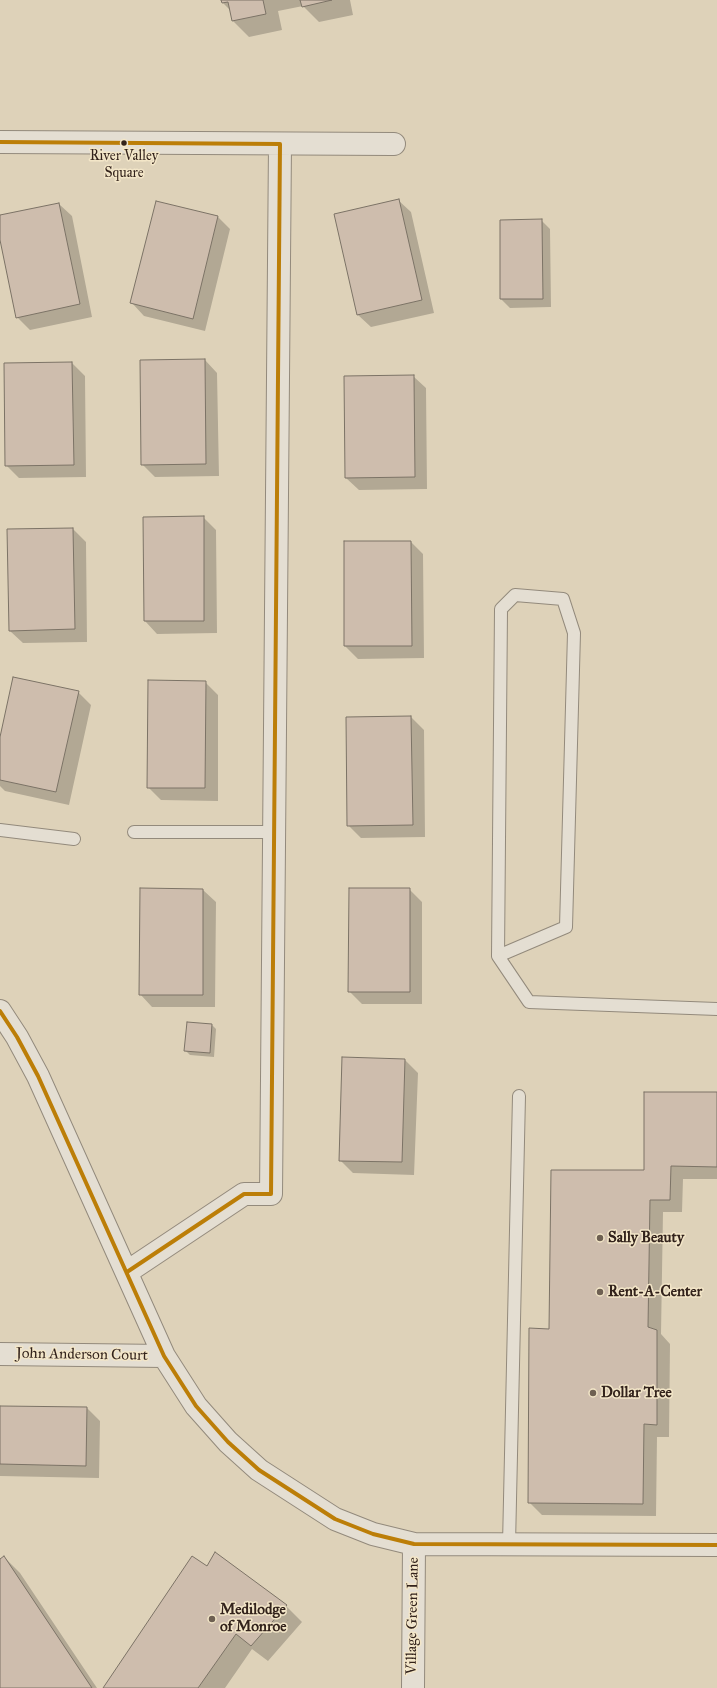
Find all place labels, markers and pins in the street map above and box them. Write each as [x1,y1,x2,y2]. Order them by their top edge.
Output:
marker: River Valley Square [119,138,129,148]
place label: River Valley Square [90,149,158,182]
place label: Sally Beauty [608,1229,684,1247]
marker: Sally Beauty [595,1233,605,1243]
place label: Rent-A-Center [608,1283,702,1301]
marker: Rent-A-Center [595,1287,605,1297]
place label: Dollar Tree [601,1384,672,1402]
marker: Dollar Tree [588,1388,598,1398]
place label: Medilodge of Monroe [220,1601,286,1636]
marker: Medilodge of Monroe [207,1614,217,1624]

